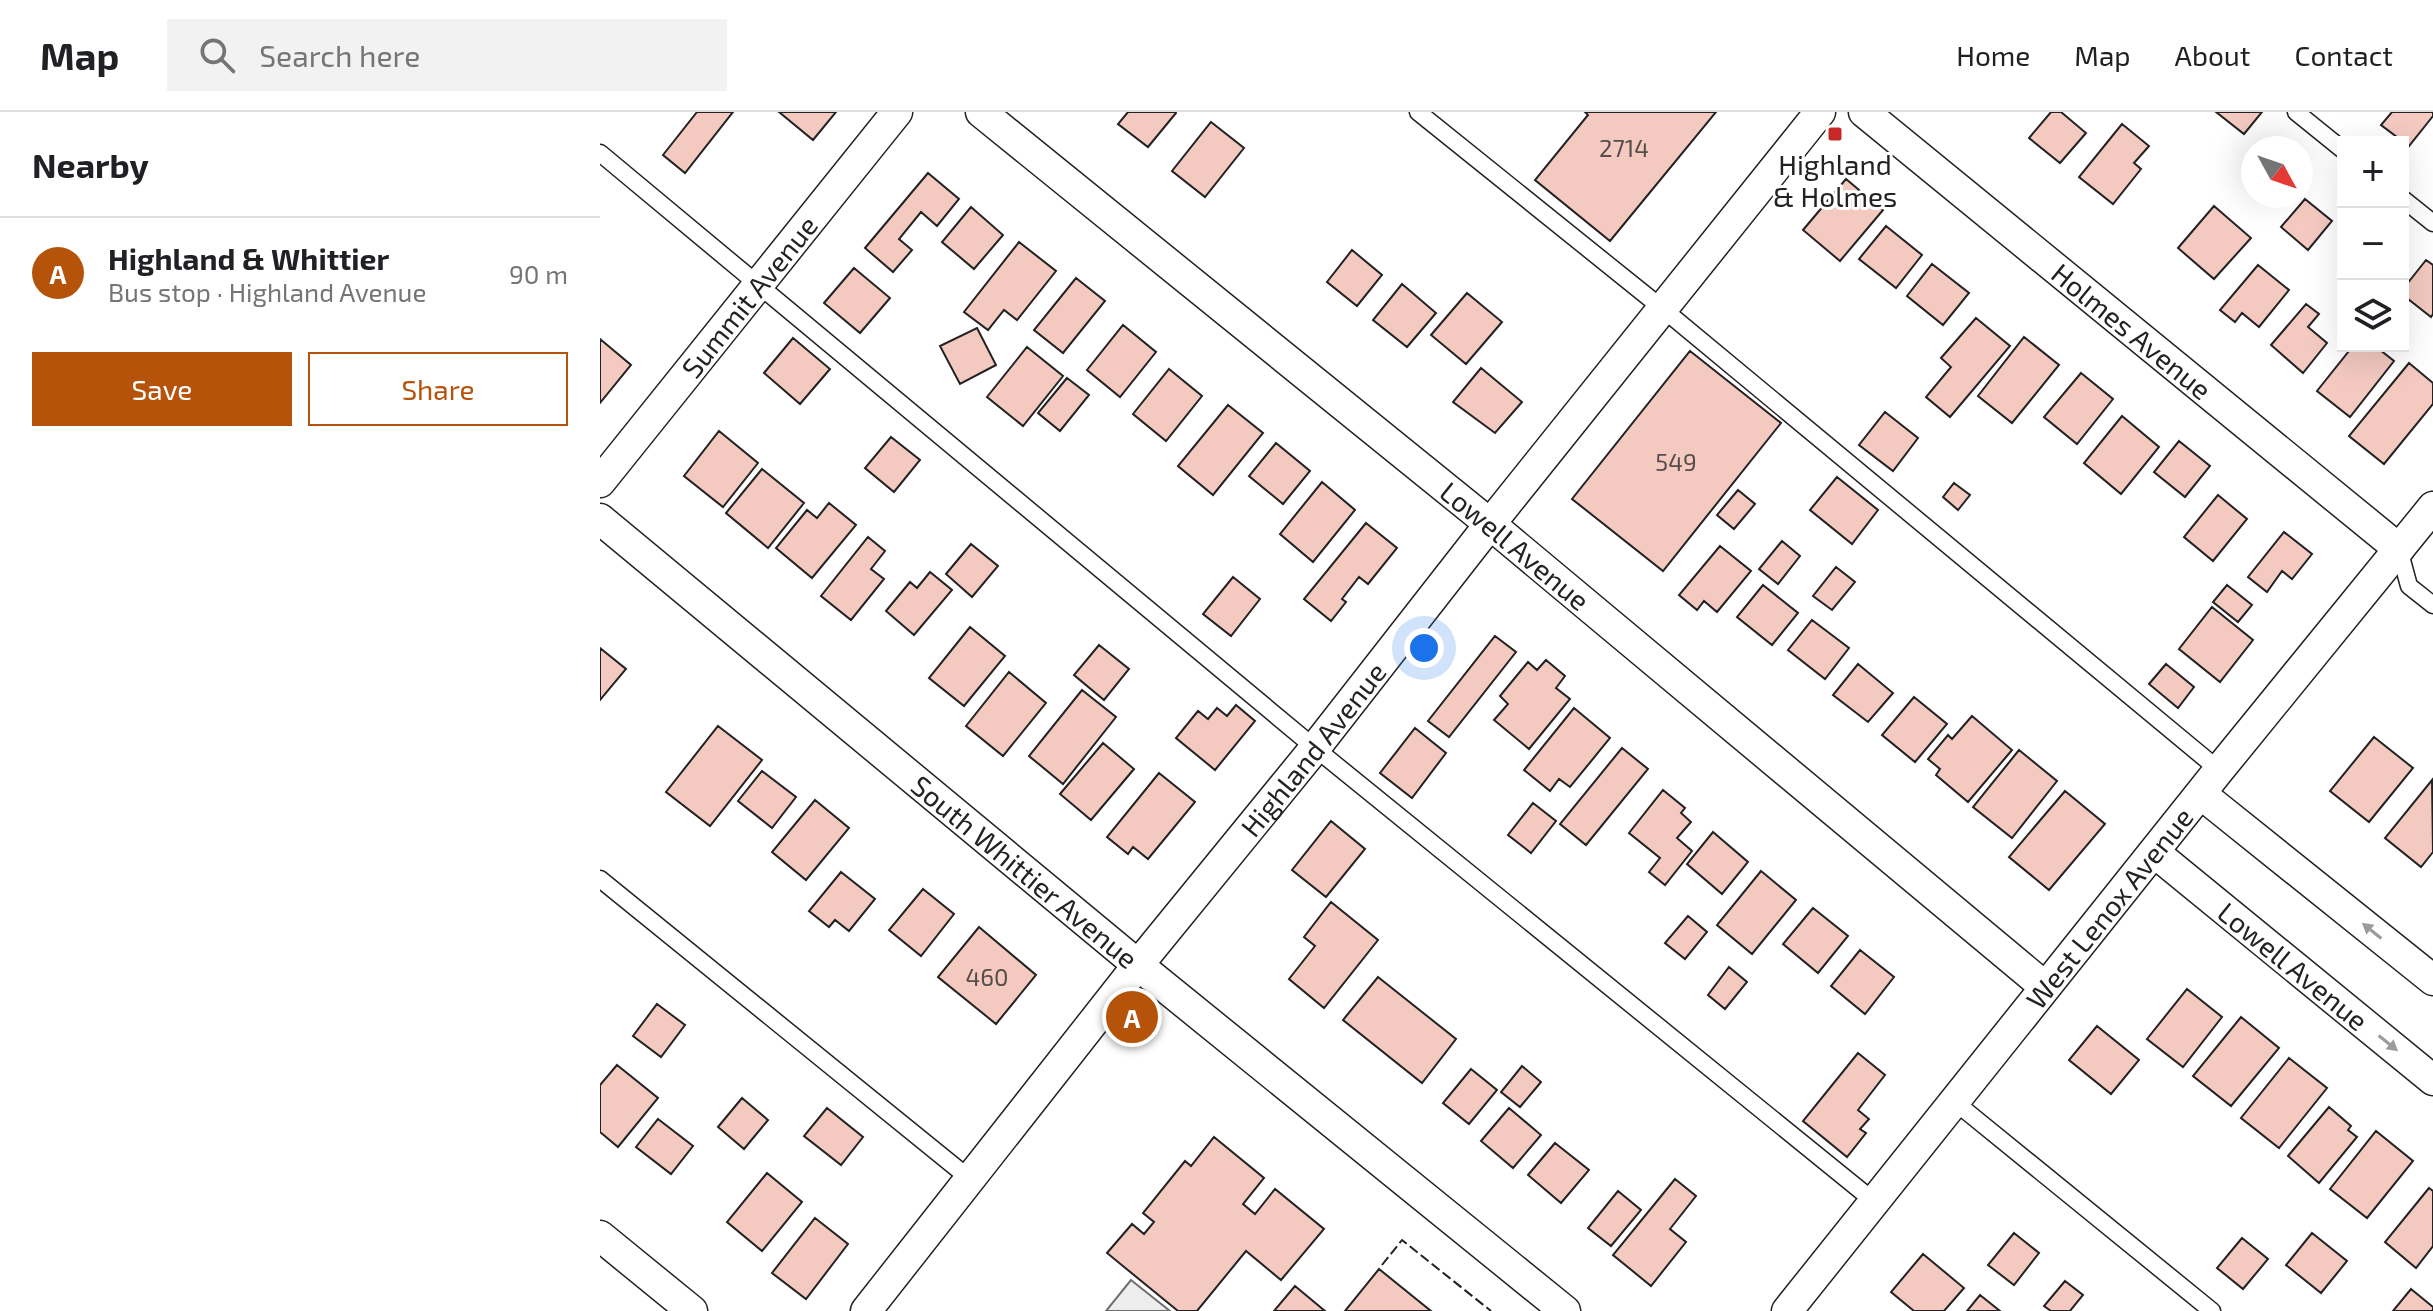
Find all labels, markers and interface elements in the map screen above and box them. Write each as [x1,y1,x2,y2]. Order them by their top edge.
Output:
search box [167,19,727,91]
text: Map [40,32,119,78]
icon: search [195,33,239,77]
text: Search here [259,37,420,73]
text: Home [1956,38,2030,72]
text: Map [2074,38,2131,72]
text: About [2175,38,2250,72]
text: Contact [2294,38,2393,72]
marker: Highland & Holmes [1826,125,1844,143]
house number: 2714 [1599,133,1649,162]
north arrow [2241,136,2313,208]
map controls [2337,136,2409,352]
button: + [2337,136,2409,208]
text: Nearby [32,144,149,185]
place label: Highland & Holmes [1773,147,1897,213]
button: − [2337,208,2409,280]
street label: Summit Avenue [674,209,824,384]
text: Highland & Whittier [108,240,389,276]
street label: Holmes Avenue [2045,256,2219,406]
text: A [50,258,66,289]
text: 90 m [509,258,568,289]
text: Bus stop · Highland Avenue [108,276,426,307]
button: layers [2337,280,2409,352]
button: Save [32,352,292,426]
button: Share [308,352,568,426]
house number: 549 [1655,447,1697,476]
street label: Lowell Avenue [1434,474,1597,617]
your location [1404,628,1444,668]
street label: Highland Avenue [1233,655,1393,843]
street label: South Whittier Avenue [905,768,1145,975]
street label: West Lenox Avenue [2018,800,2200,1015]
street label: Lowell Avenue [2212,895,2375,1037]
one-way arrow [2362,924,2382,940]
house number: 460 [966,962,1008,991]
pin: A [1106,987,1158,1047]
one-way arrow [2378,1034,2398,1051]

